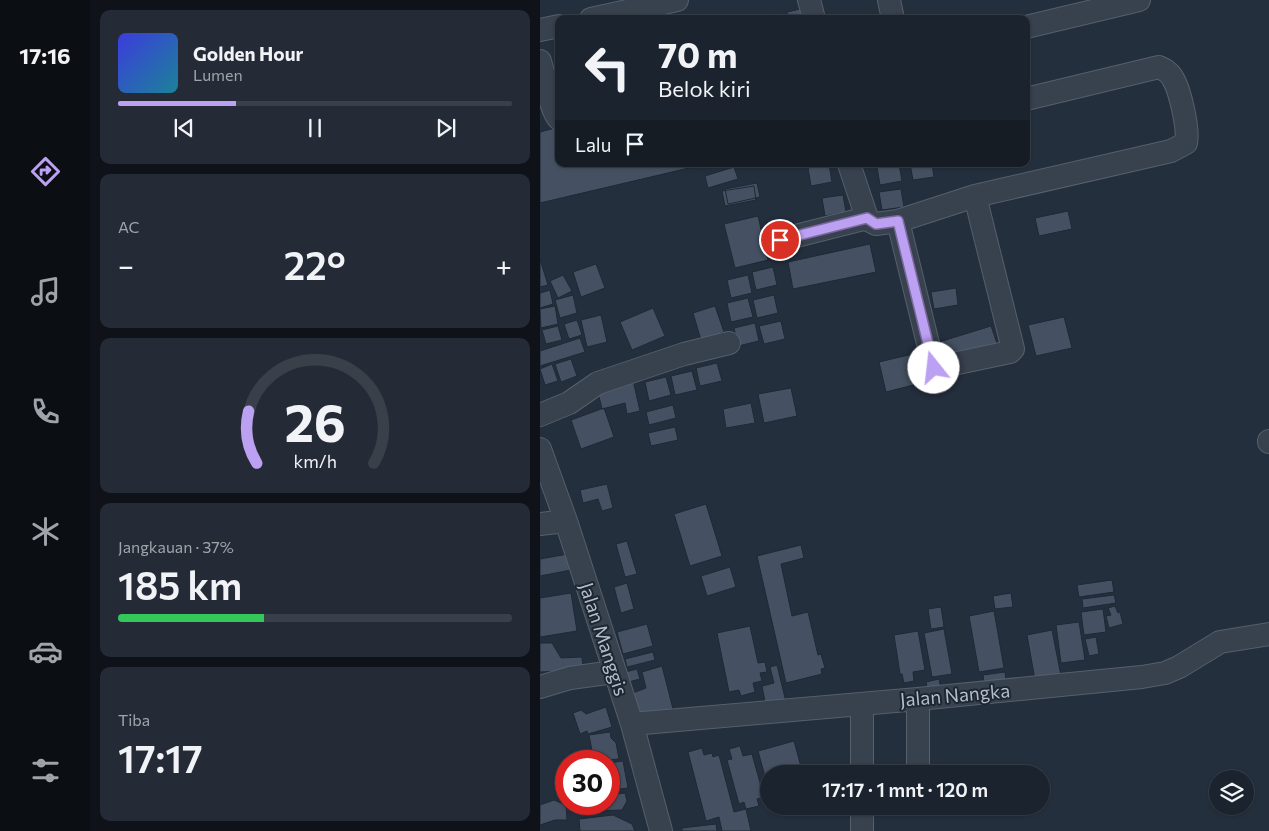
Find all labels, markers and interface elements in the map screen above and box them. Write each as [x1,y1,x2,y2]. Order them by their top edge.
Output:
text: 70 m [658,32,738,75]
icon: left [575,35,640,100]
text: 17:16 [19,42,71,69]
text: Golden Hour [193,42,303,65]
text: Lumen [193,65,243,84]
text: Belok kiri [658,75,751,102]
icon: previous [170,114,198,142]
icon: pause [301,114,329,142]
icon: next [432,114,460,142]
icon: arrive [621,130,649,158]
text: Lalu [575,133,611,156]
icon: directions [28,154,63,189]
text: AC [118,217,140,236]
pin [759,219,801,261]
icon: arrive [766,226,794,254]
text: 22° [284,241,346,288]
text: − [118,248,134,282]
text: + [496,248,512,282]
icon: music [28,274,63,309]
position arrow [907,341,959,393]
text: 26 [284,389,346,453]
icon: phone [28,394,63,429]
text: km/h [293,450,337,472]
icon: climate [28,514,63,549]
text: Jangkauan · 37% [118,537,234,556]
text: 185 km [118,561,242,608]
street label: Jalan Manggis [575,579,634,698]
icon: car [28,634,63,669]
street label: Jalan Nangka [899,678,1011,711]
text: Tiba [118,710,150,729]
text: 17:17 [118,734,203,781]
speed limit sign: 30 [555,750,620,815]
icon: filters [28,753,63,788]
map controls [1209,770,1254,815]
button: layers [1209,770,1254,815]
text: 17:17 · 1 mnt · 120 m [822,778,988,801]

